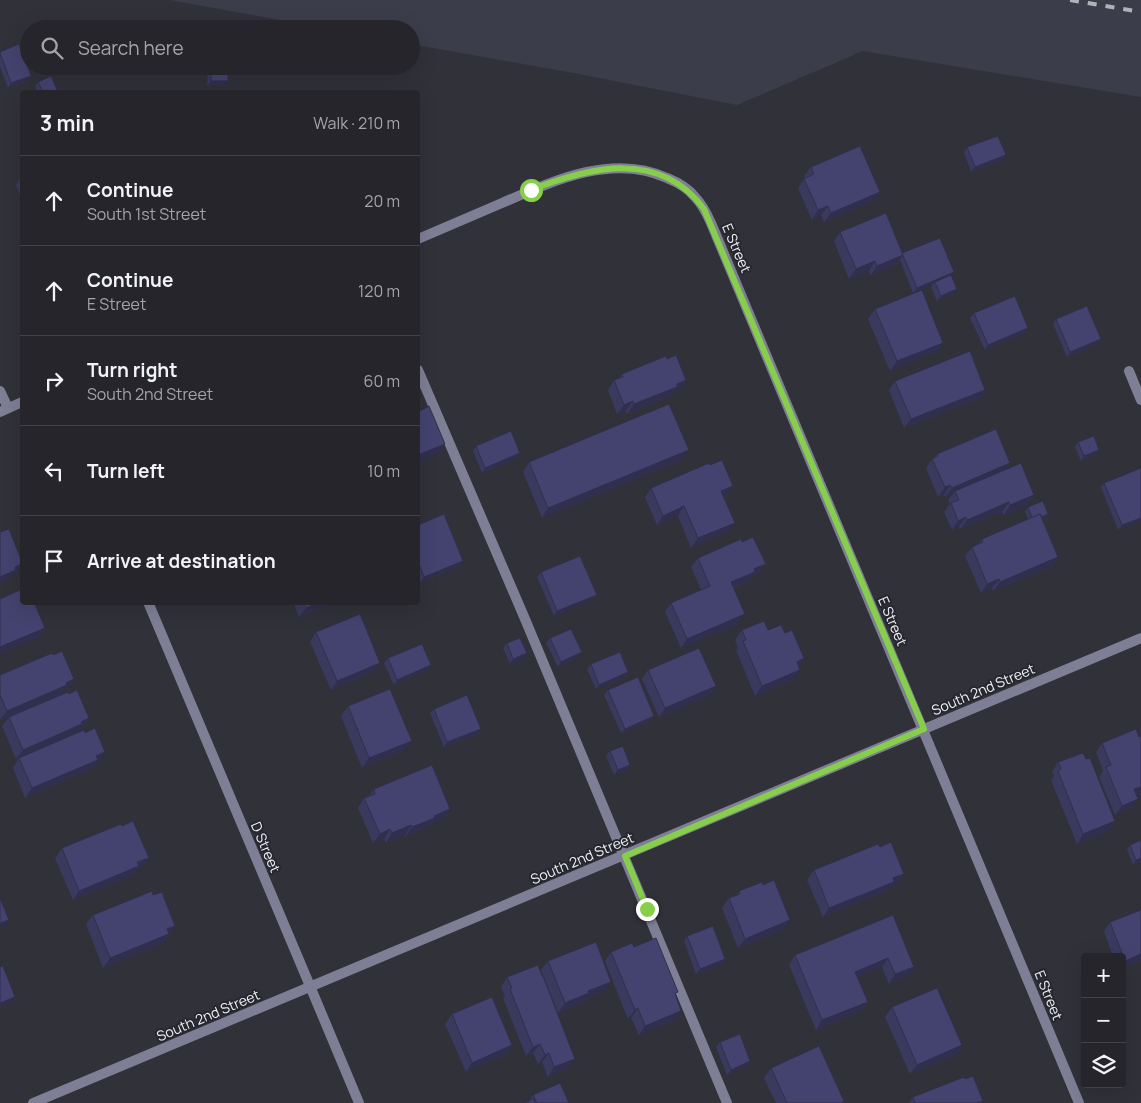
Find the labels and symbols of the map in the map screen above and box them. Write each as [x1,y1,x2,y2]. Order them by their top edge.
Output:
route start [520,179,543,202]
street label: E Street [718,220,756,276]
street label: E Street [874,593,912,649]
street label: South 2nd Street [928,659,1038,719]
street label: D Street [247,819,285,876]
street label: South 2nd Street [527,828,637,888]
route end [636,898,659,921]
street label: E Street [1030,967,1068,1023]
street label: South 2nd Street [153,985,263,1045]

